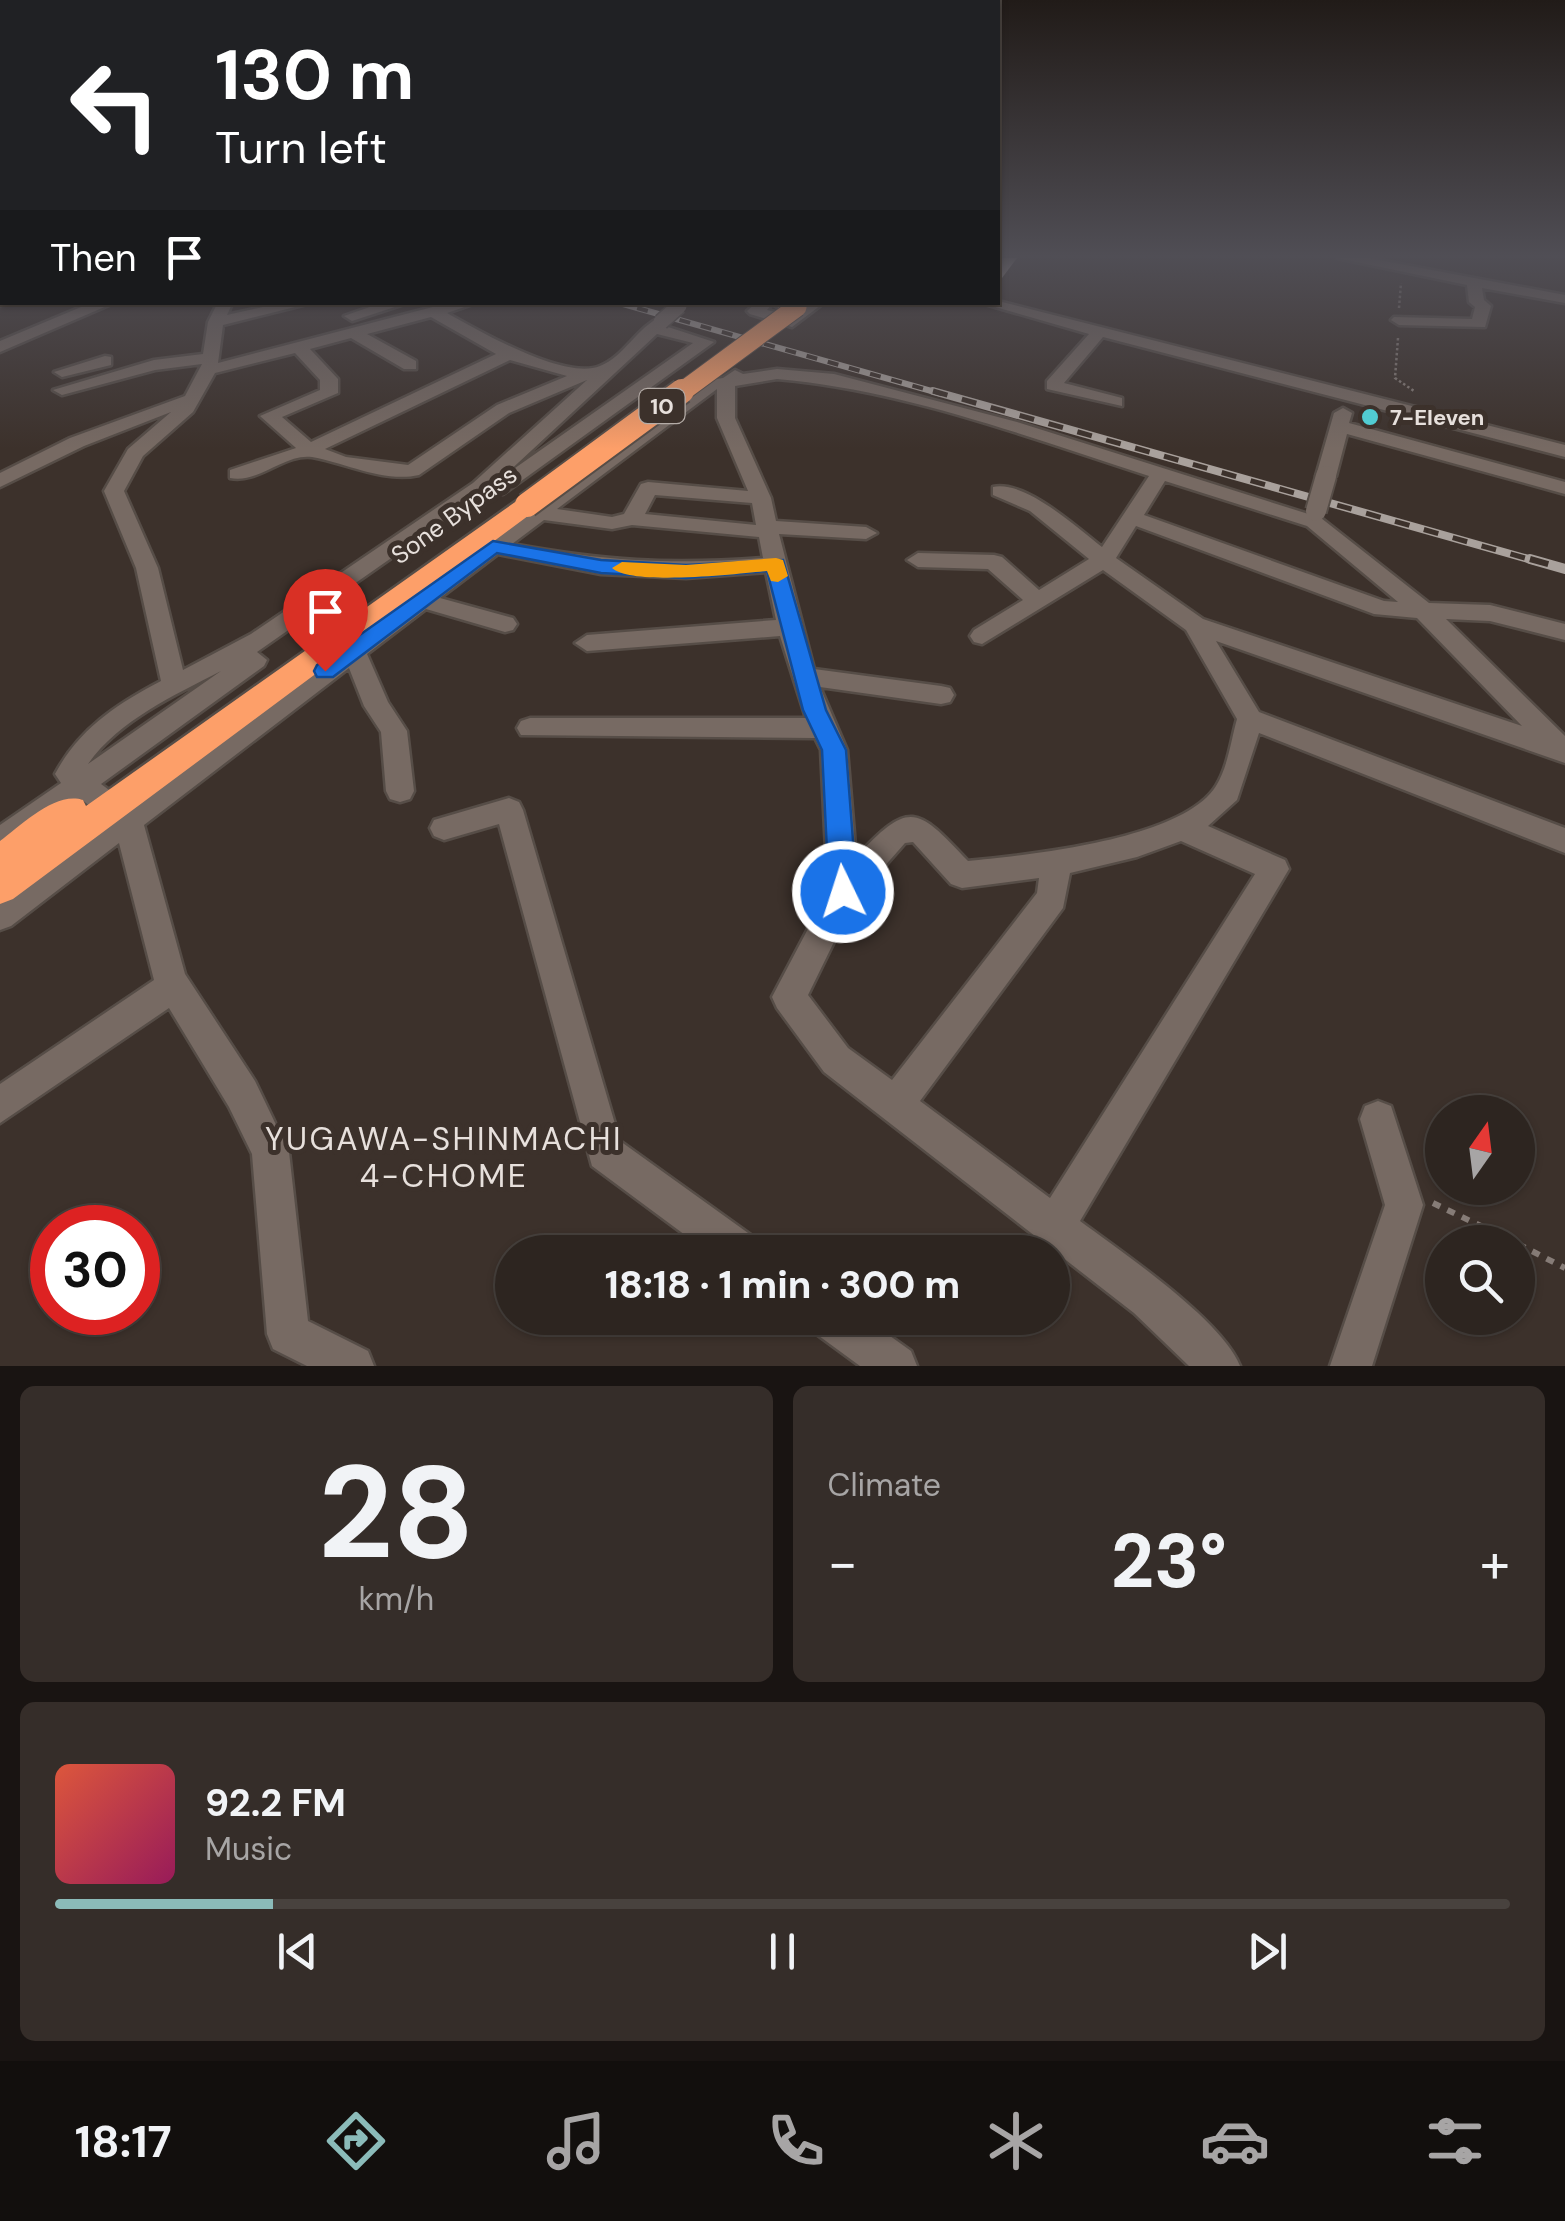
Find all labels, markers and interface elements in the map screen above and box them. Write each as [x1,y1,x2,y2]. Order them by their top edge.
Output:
text: 130 m [215,30,414,121]
icon: left [50,40,180,170]
text: Turn left [215,118,387,177]
icon: arrive [157,230,212,285]
text: Then [50,233,137,283]
road number: 10 [640,389,684,423]
place label: 7-Eleven [1390,403,1484,432]
marker: 7-Eleven [1359,406,1381,428]
street label: Sone Bypass [384,458,524,572]
pin [283,569,368,672]
icon: arrive [298,584,353,639]
position arrow [791,840,895,944]
north arrow [1425,1095,1535,1205]
map controls [1425,1095,1535,1335]
district label: YUGAWA-SHINMACHI 4-CHOME [265,1118,623,1197]
speed limit sign: 30 [30,1205,160,1335]
button: search [1425,1225,1535,1335]
text: 18:18 · 1 min · 300 m [605,1260,960,1310]
text: 28 [318,1428,474,1597]
text: Climate [828,1464,941,1506]
text: 23° [1111,1513,1227,1610]
text: − [828,1527,858,1599]
text: + [1480,1527,1510,1599]
text: km/h [358,1578,434,1620]
text: 92.2 FM [205,1778,346,1828]
text: Music [205,1828,292,1870]
icon: previous [270,1924,325,1979]
icon: pause [755,1924,810,1979]
icon: next [1240,1924,1295,1979]
icon: directions [321,2106,391,2176]
icon: music [541,2106,611,2176]
icon: phone [761,2106,831,2176]
icon: climate [981,2106,1051,2176]
icon: car [1200,2106,1270,2176]
icon: filters [1420,2106,1490,2176]
text: 18:17 [75,2112,172,2171]

